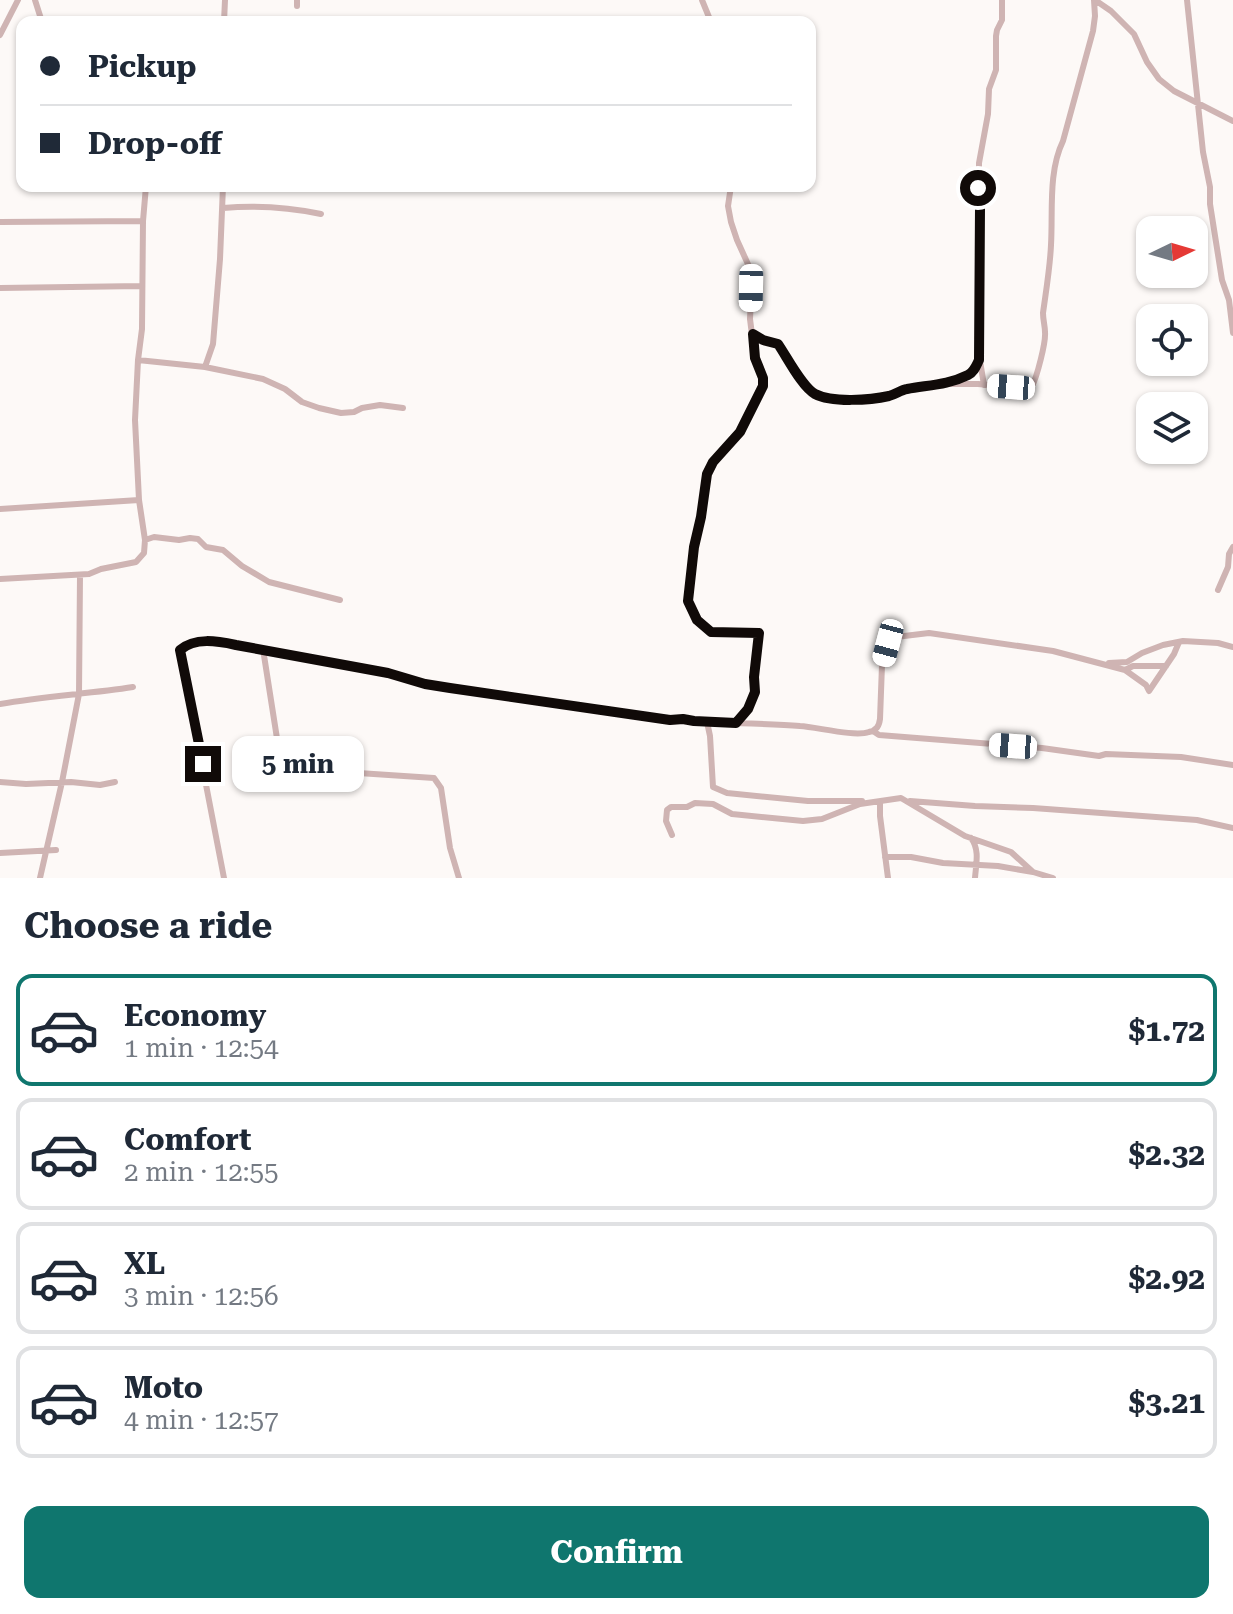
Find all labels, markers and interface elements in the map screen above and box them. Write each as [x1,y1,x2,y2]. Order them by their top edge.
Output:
text: Pickup [88,49,196,84]
text: Drop-off [88,126,222,161]
route start [960,170,996,206]
north arrow [1136,216,1208,288]
map controls [1136,216,1208,464]
car [739,264,763,312]
button: locate [1136,304,1208,376]
car [986,373,1036,401]
button: layers [1136,392,1208,464]
car [870,617,906,669]
car [988,732,1038,760]
callout: 5 min [231,736,363,792]
route end [185,746,221,782]
text: 5 min [262,749,334,779]
text: Choose a ride [24,905,272,947]
icon: car [28,994,100,1066]
text: Economy [124,998,266,1033]
text: $1.72 [1128,1013,1205,1048]
text: 1 min · 12:54 [124,1033,279,1063]
icon: car [28,1118,100,1190]
text: Comfort [124,1122,251,1157]
text: $2.32 [1128,1137,1205,1172]
text: 2 min · 12:55 [124,1157,279,1187]
icon: car [28,1242,100,1314]
text: XL [124,1246,165,1281]
text: $2.92 [1128,1261,1205,1296]
text: 3 min · 12:56 [124,1281,279,1311]
icon: car [28,1366,100,1438]
text: Moto [124,1370,203,1405]
text: $3.21 [1128,1385,1205,1420]
text: 4 min · 12:57 [124,1405,279,1435]
button: Confirm [24,1506,1209,1598]

